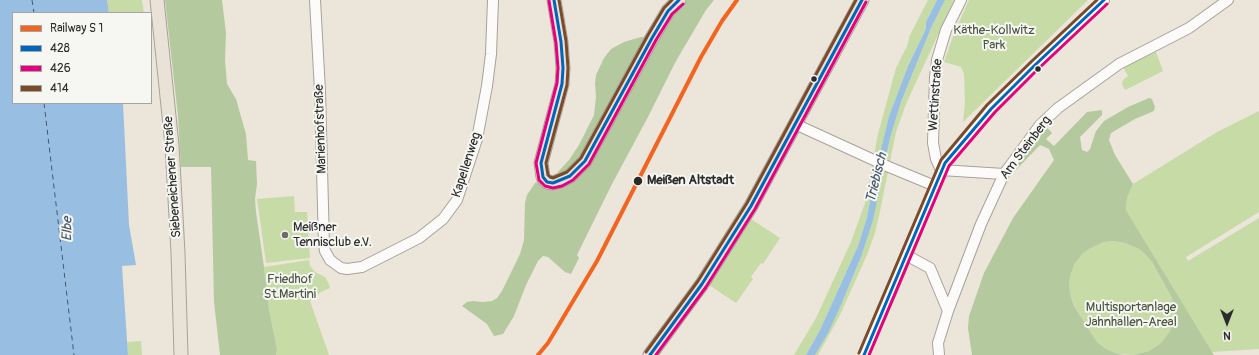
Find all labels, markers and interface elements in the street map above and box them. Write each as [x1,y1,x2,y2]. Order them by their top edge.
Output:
legend [12,12,152,104]
text: Railway S 1 [50,21,103,36]
park label: Käthe-Kollwitz Park [953,23,1035,54]
text: 428 [50,41,70,56]
street label: Wettinstraße [926,58,946,132]
text: 426 [50,61,71,76]
unlabelled marker [1033,64,1043,74]
unlabelled marker [809,74,819,84]
text: 414 [50,81,69,96]
street label: Marienhofstraße [312,84,330,174]
street label: Am Steinberg [997,113,1055,183]
street label: Siebeneichener Straße [161,116,185,238]
street label: Kapellenweg [449,130,485,200]
water label: Triebisch [863,151,891,205]
place label: Meißen Altstadt [647,173,734,189]
marker: Meißen Altstadt [632,175,644,187]
water label: Elbe [59,217,77,241]
place label: Meißner Tennisclub e.V. [293,220,372,251]
marker: Meißner Tennisclub e.V. [280,230,290,240]
park label: Friedhof St.Martini [264,272,316,303]
park label: Multisportanlage Jahnhallen-Areal [1085,300,1177,331]
north arrow [1207,303,1247,343]
text: N [1223,329,1231,342]

